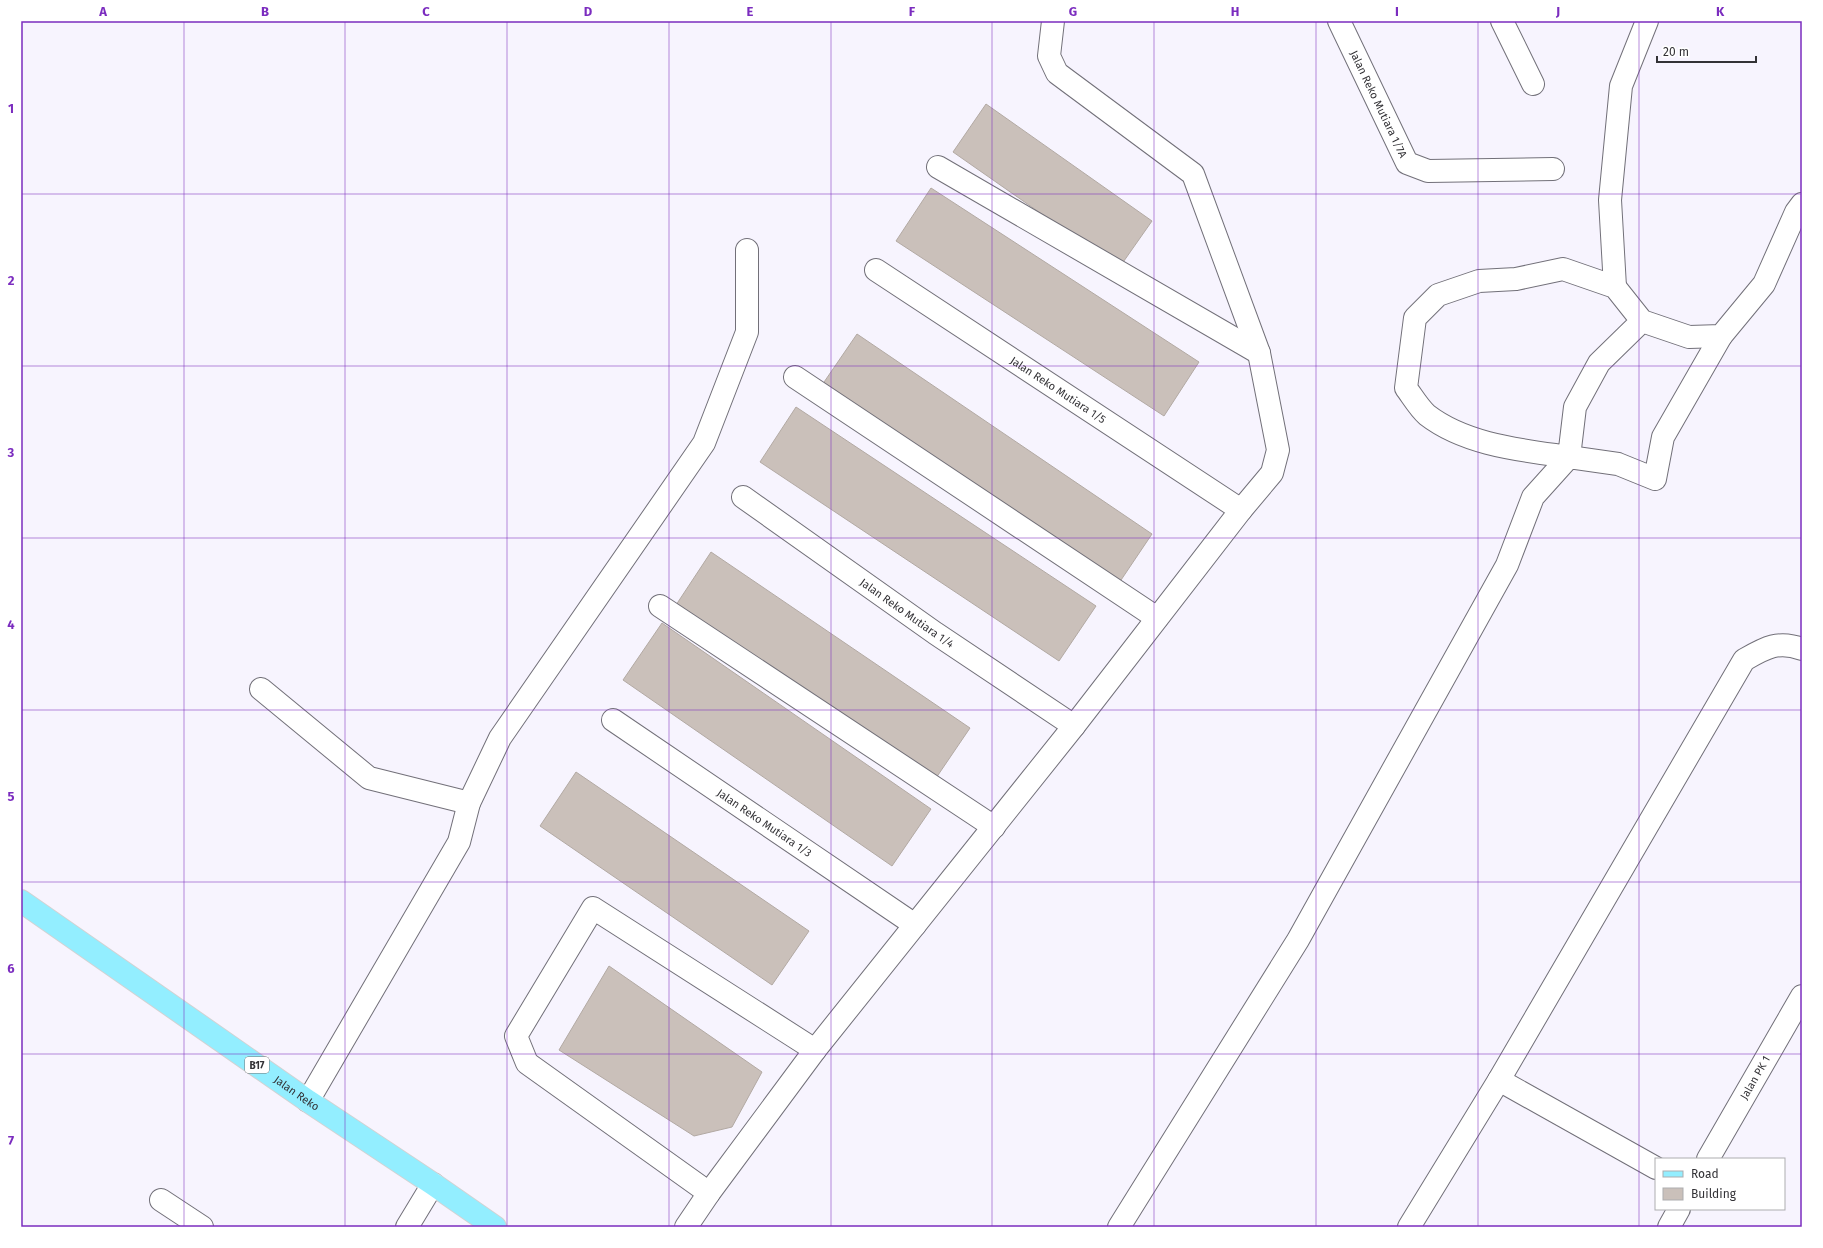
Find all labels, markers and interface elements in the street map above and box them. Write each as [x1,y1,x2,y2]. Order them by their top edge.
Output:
text: A [98,4,107,19]
text: B [261,4,269,19]
text: C [422,4,430,19]
text: D [584,4,593,19]
text: E [747,4,754,19]
text: F [909,4,916,19]
text: G [1069,4,1077,19]
text: H [1231,4,1239,19]
text: I [1395,4,1399,19]
text: J [1555,4,1560,19]
text: K [1716,4,1725,19]
scale bar [1657,38,1756,64]
text: 20 m [1663,45,1689,59]
street label: Jalan Reko Mutiara 1/7A [1347,48,1410,161]
text: 1 [8,101,14,116]
text: 2 [8,273,15,288]
street label: Jalan Reko Mutiara 1/5 [1008,354,1109,427]
text: 3 [7,445,15,460]
street label: Jalan Reko Mutiara 1/4 [857,576,956,651]
text: 4 [7,617,15,632]
street label: Jalan Reko Mutiara 1/3 [714,786,814,860]
text: 5 [8,789,15,804]
text: 6 [7,961,15,976]
street label: Jalan PK 1 [1738,1054,1773,1102]
road number: B17 [245,1057,269,1073]
street label: Jalan Reko [271,1073,322,1114]
text: 7 [8,1133,14,1148]
legend [1655,1158,1785,1210]
text: Road [1691,1167,1719,1181]
text: Building [1691,1187,1737,1201]

